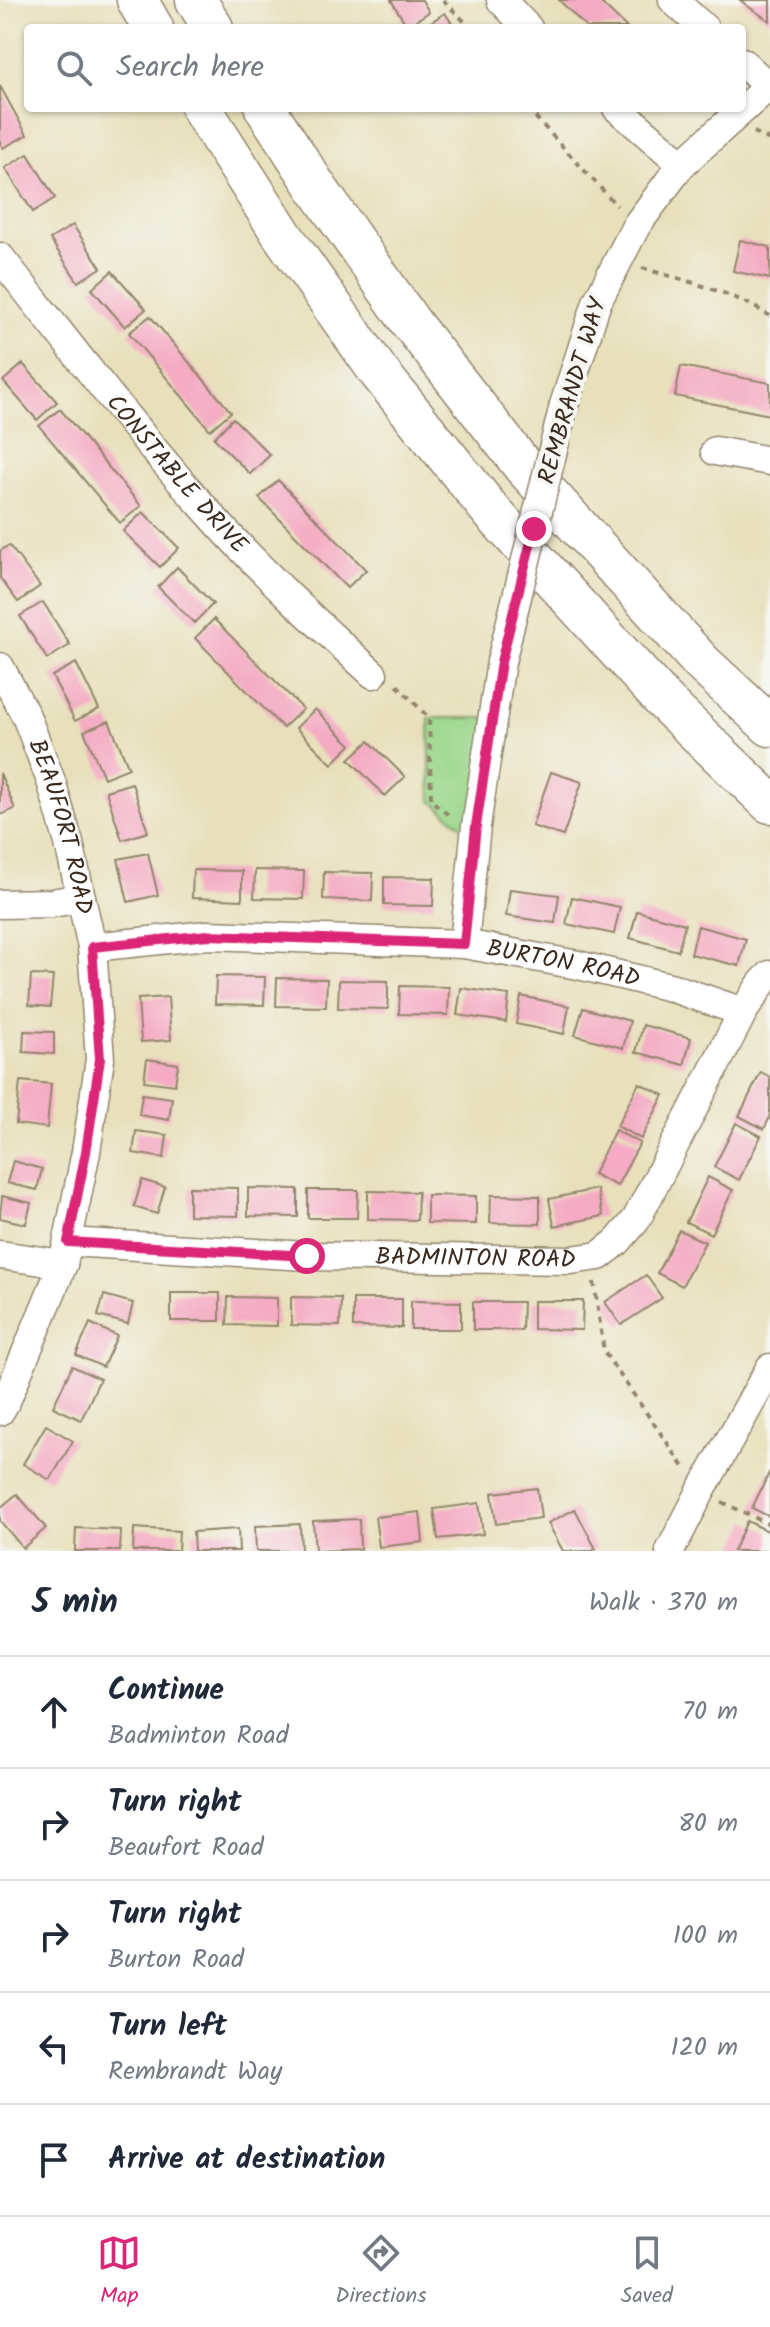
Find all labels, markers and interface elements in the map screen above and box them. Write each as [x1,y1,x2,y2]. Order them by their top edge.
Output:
search box [24,24,746,112]
text: Search here [116,44,264,92]
icon: search [52,46,96,90]
street label: REMBRANDT WAY [528,292,619,489]
street label: CONSTABLE DRIVE [96,385,258,564]
route end [516,511,552,547]
street label: BEAUFORT ROAD [17,733,104,918]
street label: BURTON ROAD [483,929,644,999]
route start [289,1238,325,1274]
street label: BADMINTON ROAD [375,1238,576,1280]
text: 5 min [32,1576,118,1630]
text: Walk · 370 m [589,1582,738,1624]
text: Continue [108,1667,224,1715]
icon: ahead [32,1690,76,1734]
text: 70 m [682,1691,738,1733]
text: Badminton Road [108,1715,289,1757]
text: Turn right [108,1779,241,1827]
icon: right [32,1802,76,1846]
text: 80 m [678,1803,738,1845]
text: Beaufort Road [108,1827,264,1869]
text: Turn right [108,1891,241,1939]
icon: right [32,1914,76,1958]
text: 100 m [673,1915,738,1957]
text: Burton Road [108,1939,244,1981]
text: Turn left [108,2003,227,2051]
icon: left [32,2026,76,2070]
text: 120 m [671,2027,738,2069]
text: Rembrandt Way [108,2051,282,2093]
text: Arrive at destination [108,2136,385,2184]
icon: arrive [32,2138,76,2182]
tab: Map [97,2231,141,2314]
tab: Directions [335,2231,427,2314]
tab: Saved [621,2231,673,2314]

